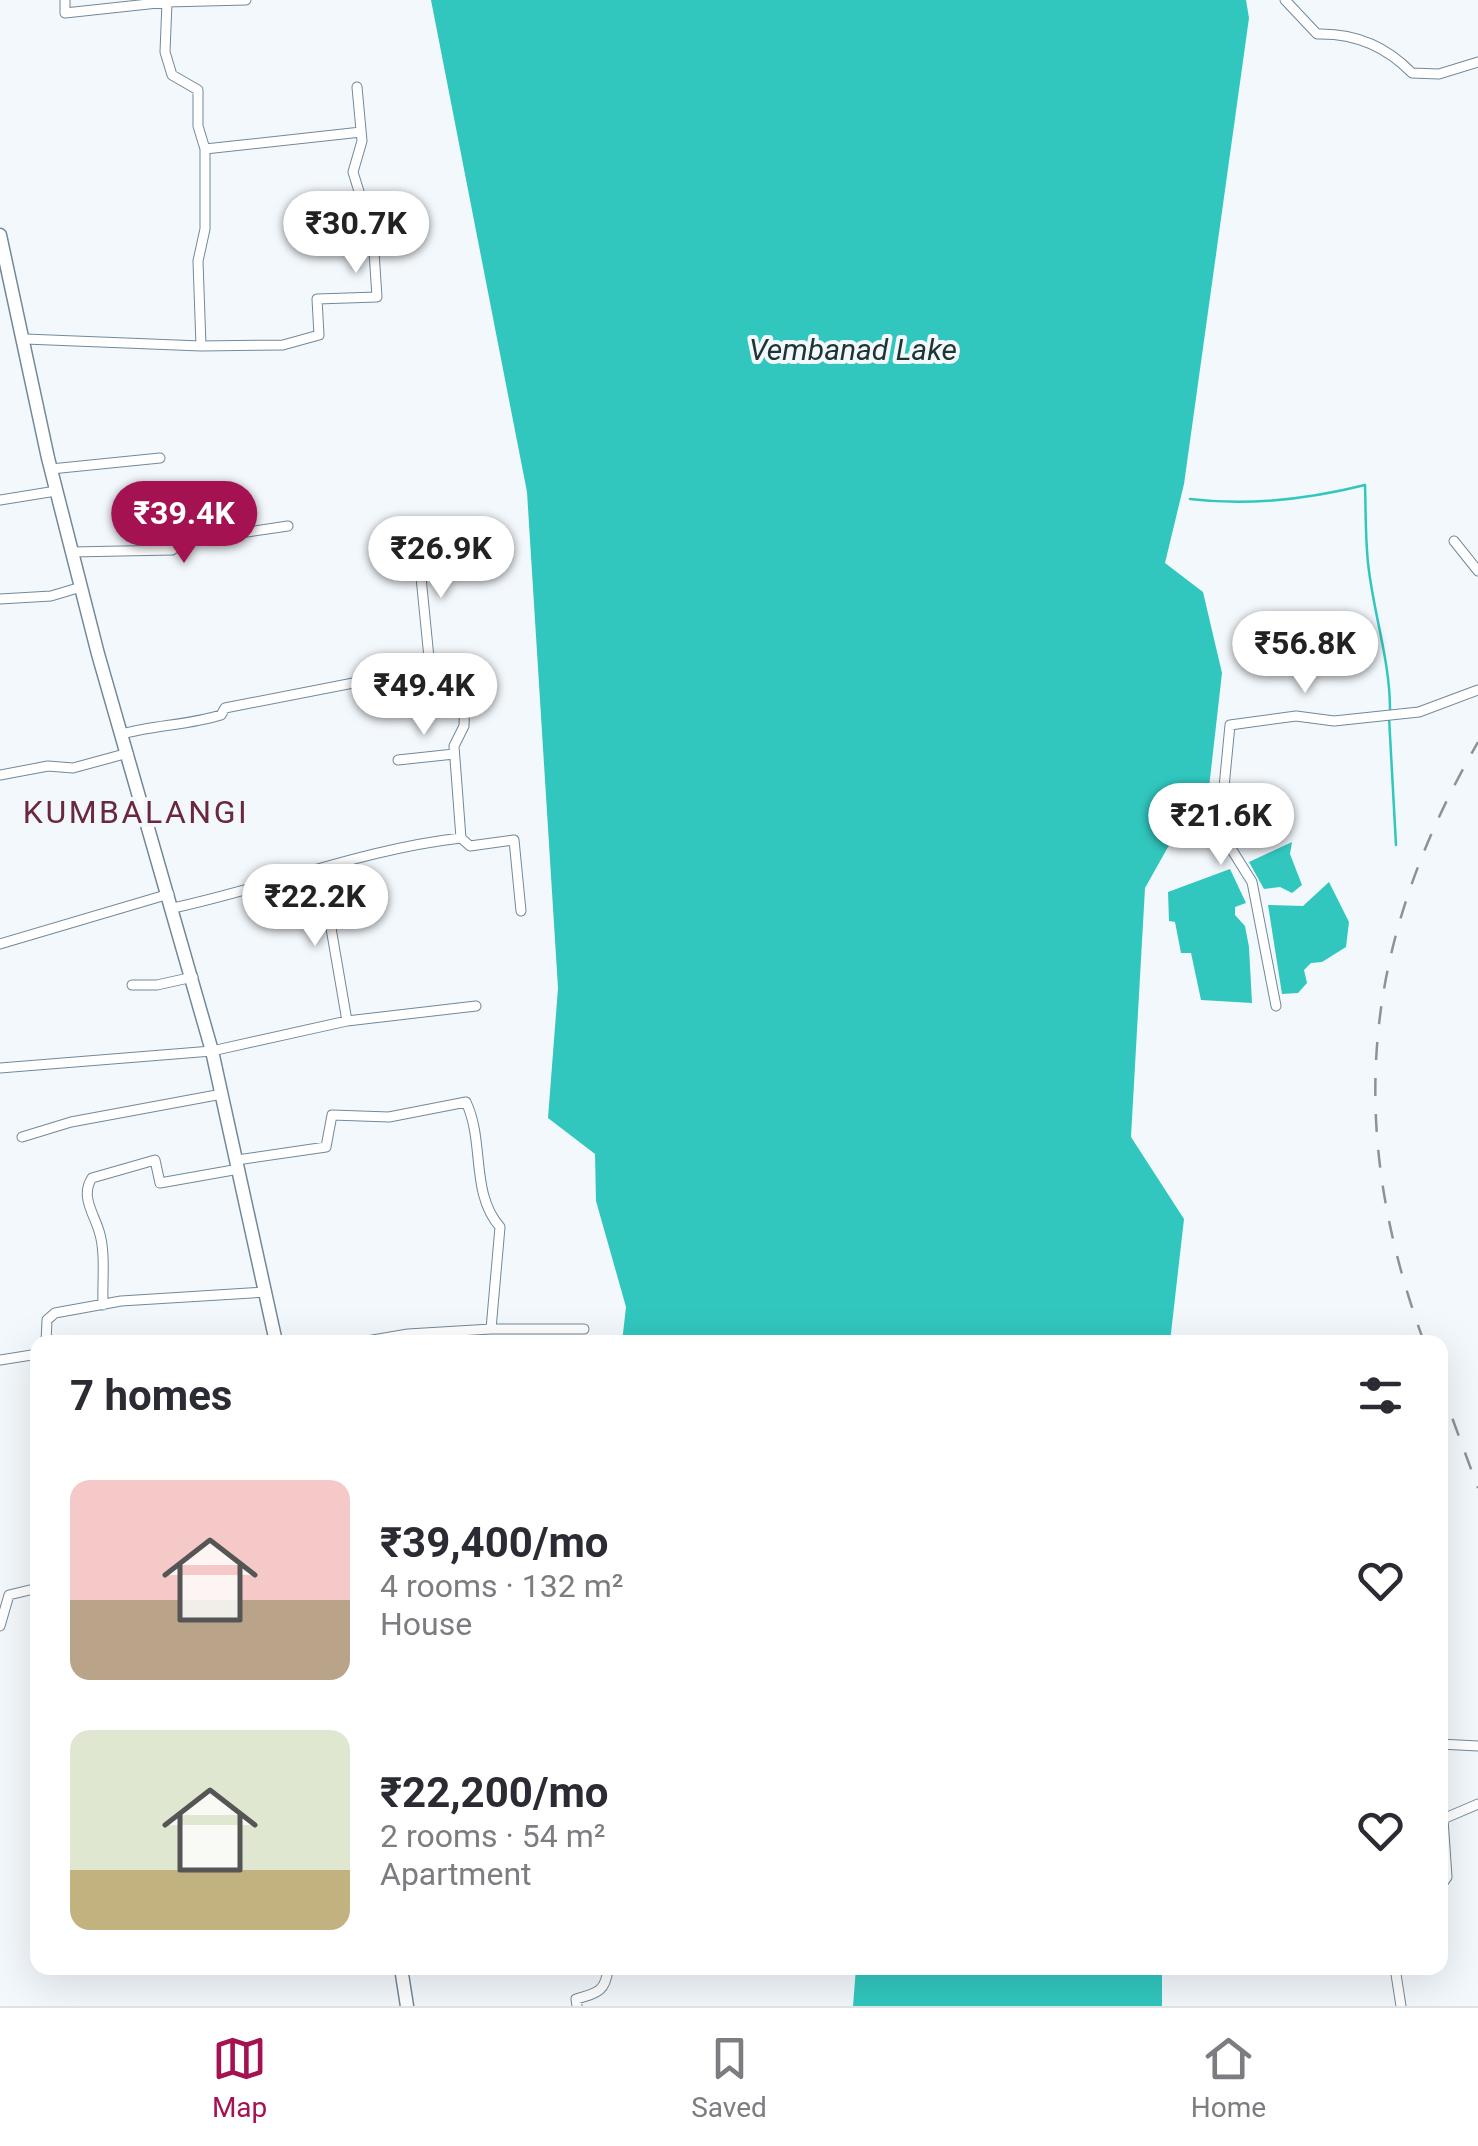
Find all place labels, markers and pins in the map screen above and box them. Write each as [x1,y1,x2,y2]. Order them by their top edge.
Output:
pin: ₹30.7K [275,191,437,276]
pin: ₹39.4K [103,481,265,566]
pin: ₹26.9K [360,516,522,601]
pin: ₹56.8K [1224,611,1386,696]
pin: ₹49.4K [343,653,505,738]
pin: ₹21.6K [1140,783,1302,868]
pin: ₹22.2K [234,864,396,949]

